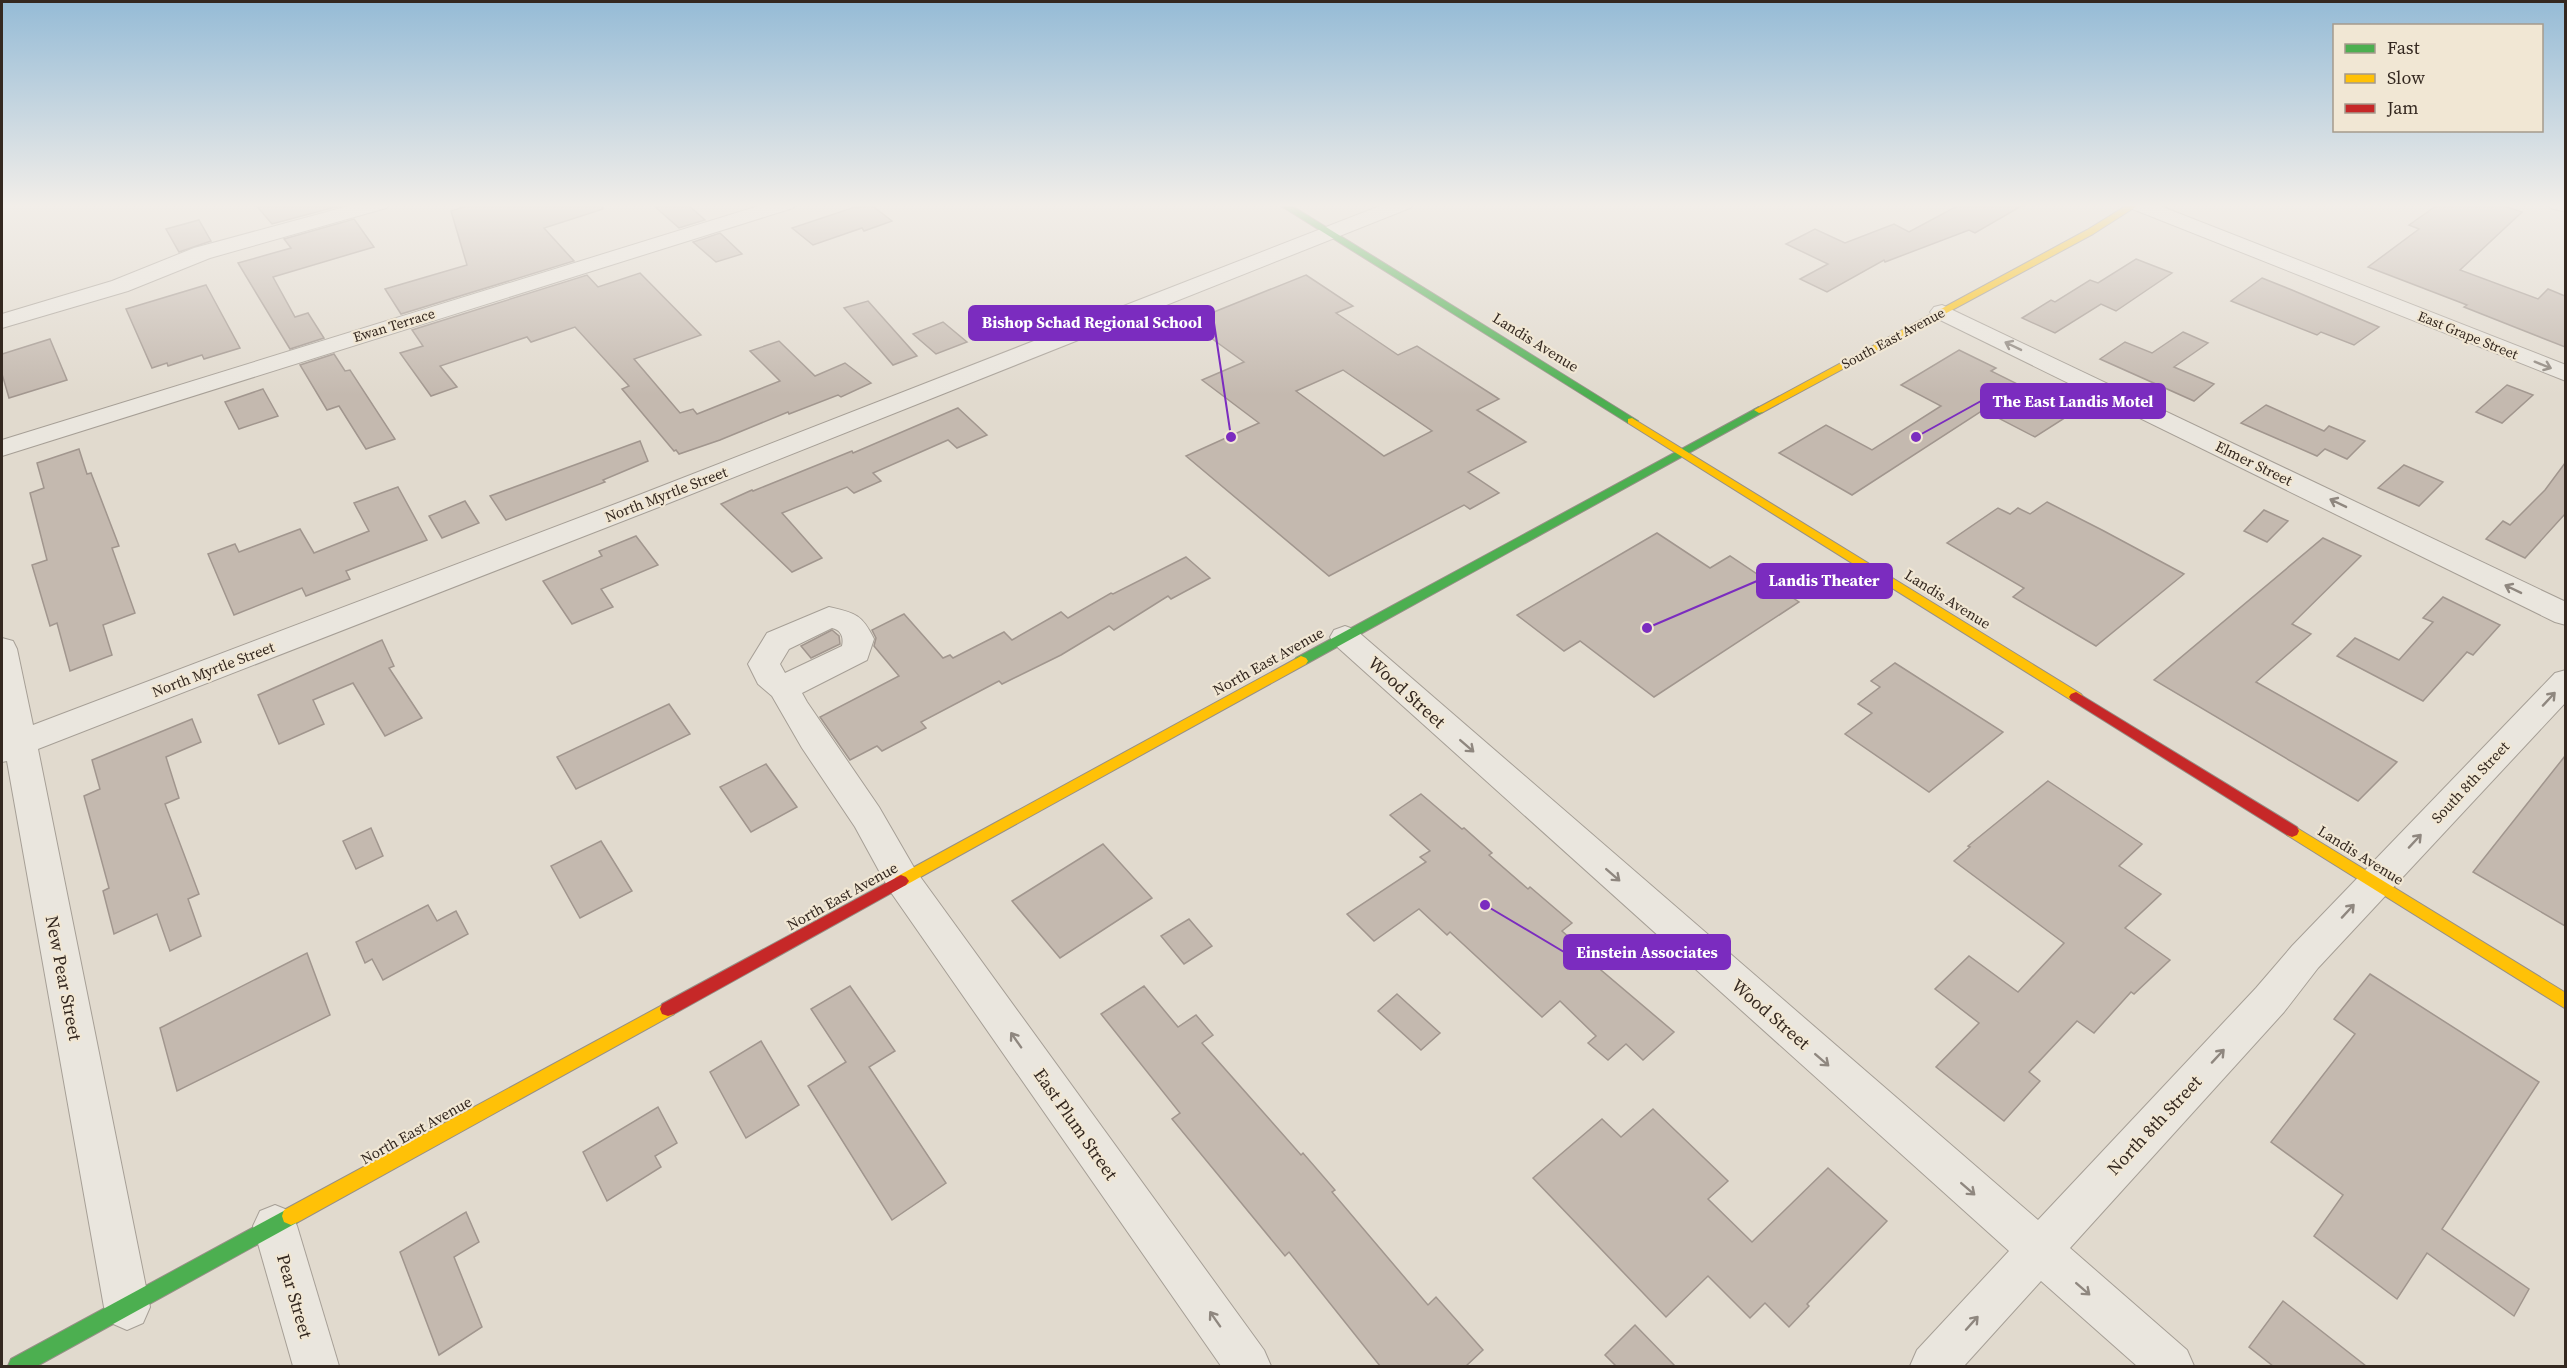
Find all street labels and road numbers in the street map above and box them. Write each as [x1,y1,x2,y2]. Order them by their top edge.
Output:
street label: South East Avenue [1838,302,1948,374]
street label: Ewan Terrace [351,303,437,347]
street label: East Grape Street [2415,306,2521,364]
street label: Landis Avenue [1489,307,1583,377]
street label: Elmer Street [2212,435,2296,491]
street label: North Myrtle Street [602,461,730,527]
street label: Landis Avenue [1901,564,1995,634]
street label: North East Avenue [1209,622,1328,700]
street label: North Myrtle Street [149,636,277,702]
street label: Wood Street [1363,650,1451,734]
street label: South 8th Street [2426,736,2514,828]
street label: Landis Avenue [2314,820,2408,890]
street label: North East Avenue [783,857,902,935]
street label: New Pear Street [40,913,88,1043]
street label: Wood Street [1726,973,1816,1055]
street label: East Plum Street [1028,1063,1124,1185]
street label: North 8th Street [2101,1070,2207,1180]
street label: North East Avenue [357,1091,476,1169]
street label: Pear Street [271,1251,319,1341]

